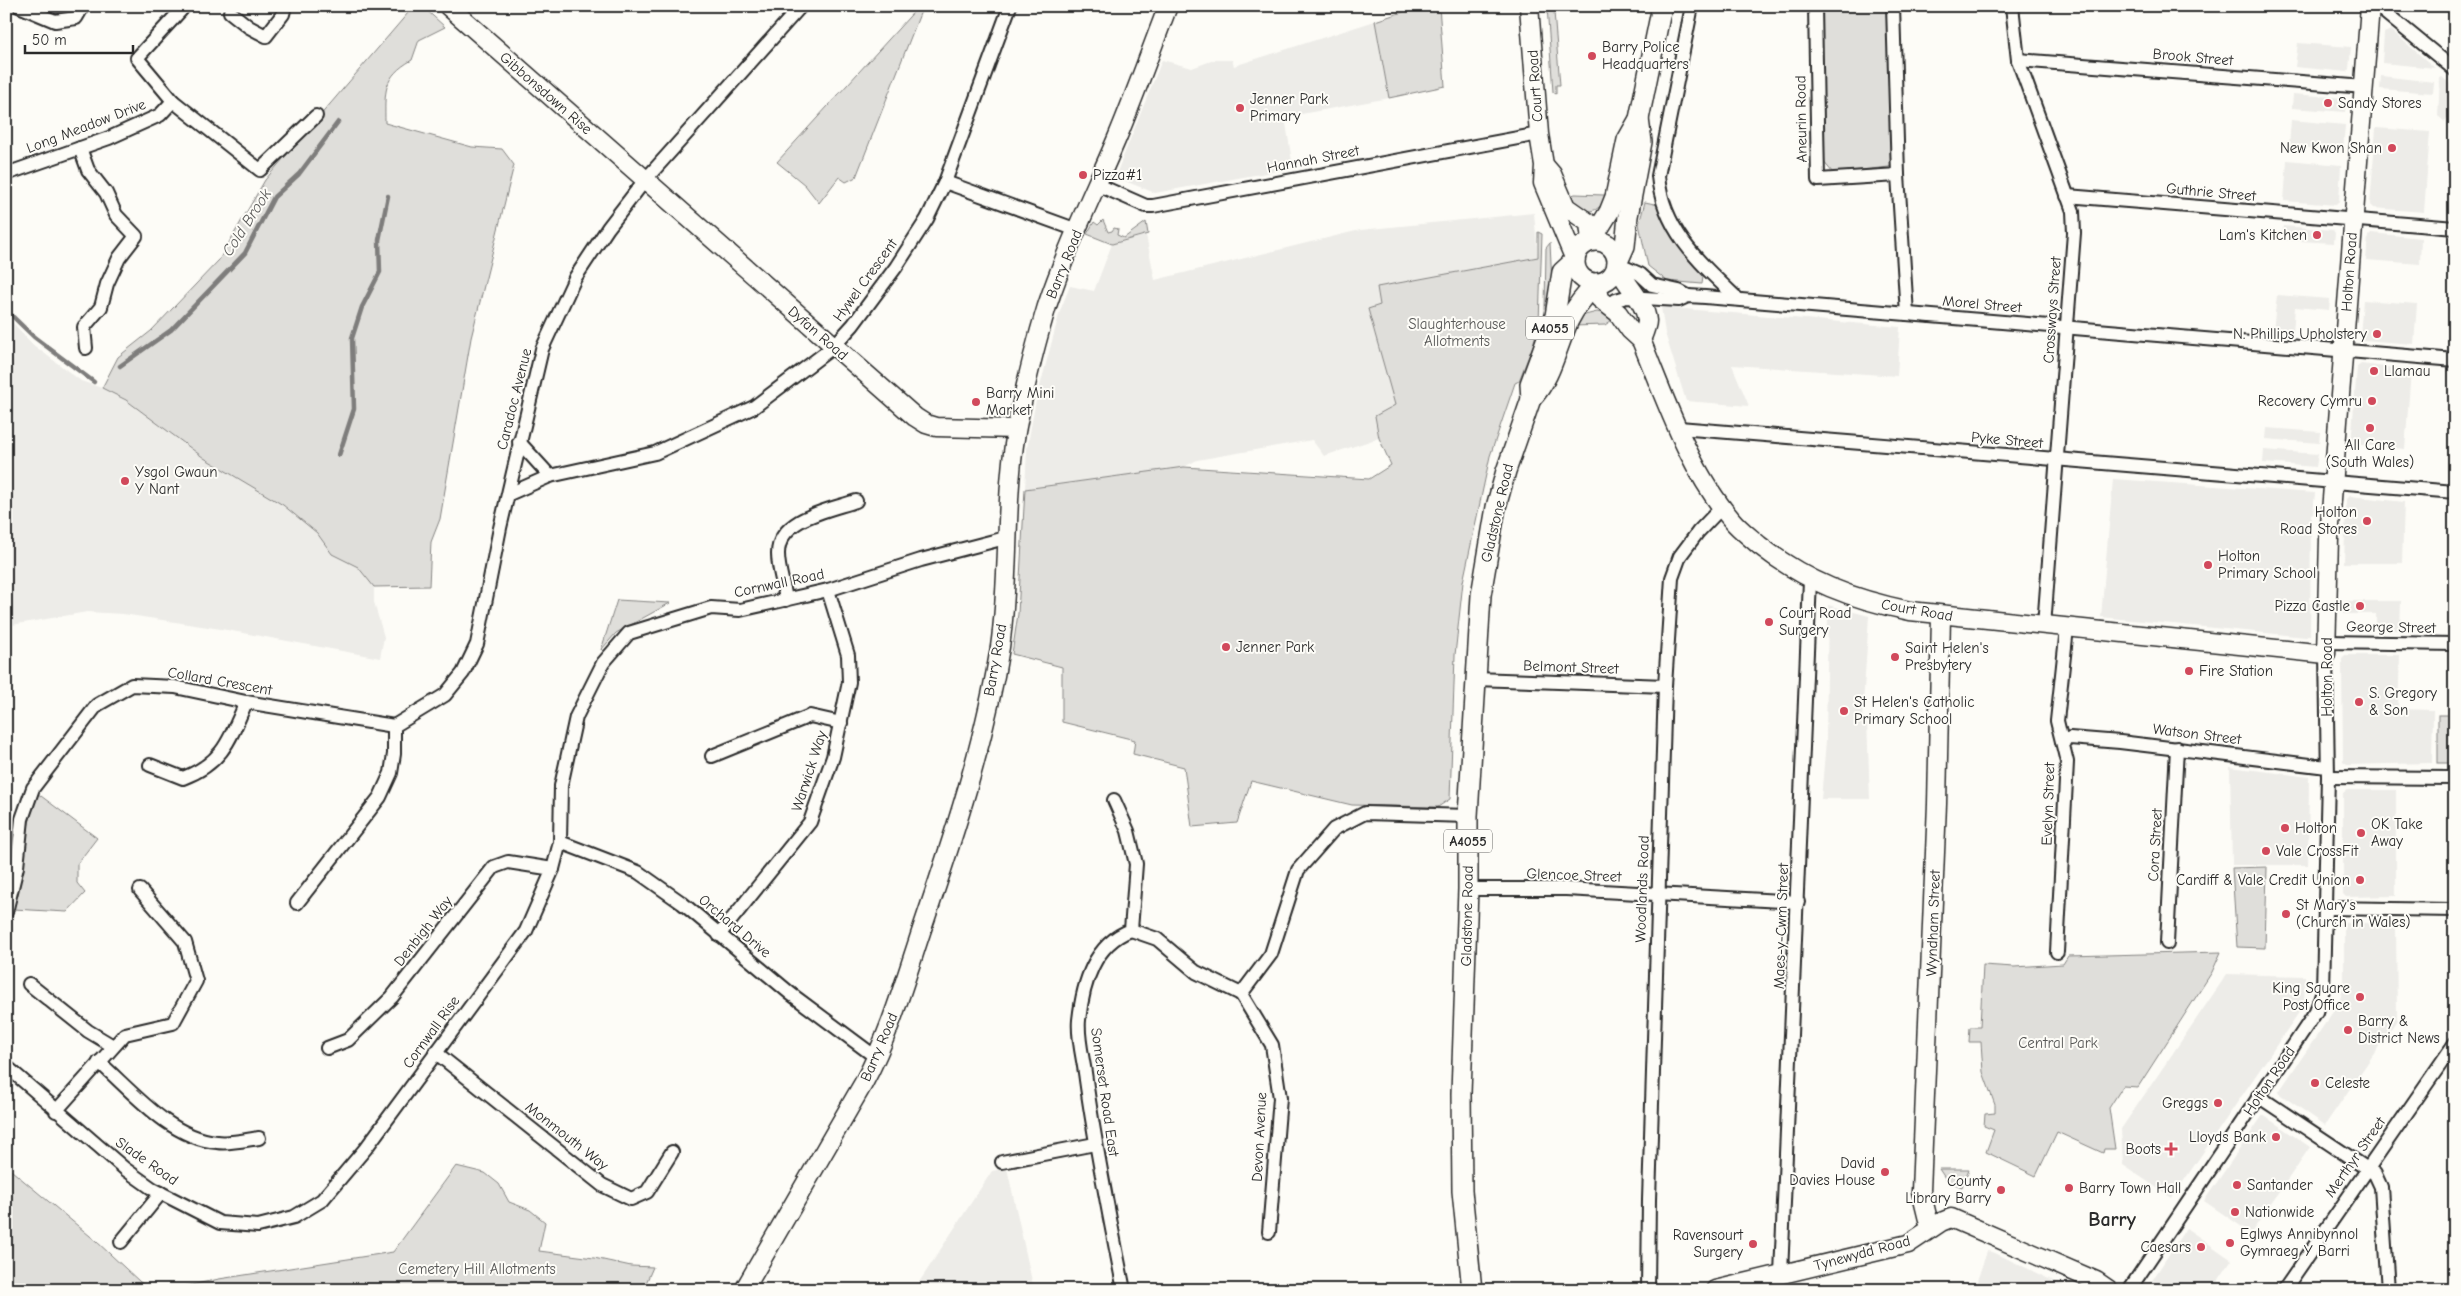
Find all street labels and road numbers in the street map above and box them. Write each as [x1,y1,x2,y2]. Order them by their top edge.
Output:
street label: Brook Street [2152,45,2235,70]
street label: Gibbonsdown Rise [496,48,596,138]
street label: Court Road [1523,49,1547,123]
street label: Aneurin Road [1791,75,1811,163]
street label: Long Meadow Drive [24,95,149,157]
street label: Hannah Street [1265,141,1361,177]
street label: Guthrie Street [2165,179,2257,205]
street label: Barry Road [1042,227,1086,301]
street label: Holton Road [2337,232,2361,312]
street label: Hywel Crescent [829,235,901,325]
street label: Crossways Street [2039,255,2065,364]
street label: Morel Street [1942,292,2023,316]
street label: Dyfan Road [784,302,852,364]
road number: A4055 [1526,316,1574,339]
street label: Caradoc Avenue [493,346,535,452]
street label: Pyke Street [1970,428,2044,452]
street label: Gladstone Road [1477,462,1517,564]
street label: Cornwall Road [732,565,826,601]
street label: Court Road [1880,595,1954,625]
street label: George Street [2346,617,2437,637]
street label: Barry Road [980,622,1010,698]
street label: Holton Road [2318,637,2336,717]
street label: Belmont Street [1523,656,1620,678]
street label: Collard Crescent [166,663,274,699]
street label: Watson Street [2152,720,2243,748]
street label: Warwick Way [787,728,831,814]
street label: Evelyn Street [2038,761,2058,846]
street label: Cora Street [2144,807,2166,882]
road number: A4055 [1444,829,1492,852]
street label: Woodlands Road [1631,835,1653,943]
street label: Maes-y-Cwm Street [1770,862,1792,989]
street label: Glencoe Street [1526,864,1623,886]
street label: Gladstone Road [1457,865,1477,967]
street label: Wyndham Street [1922,869,1944,977]
street label: Orchard Drive [695,891,775,962]
street label: Denbigh Way [390,892,456,970]
street label: Cornwall Rise [399,992,464,1072]
street label: Barry Road [856,1010,902,1084]
street label: Somerset Road East [1087,1026,1123,1158]
street label: Holton Road [2239,1043,2299,1119]
street label: Devon Avenue [1248,1091,1270,1182]
street label: Monmouth Way [522,1098,612,1174]
street label: Merthyr Street [2321,1113,2390,1201]
street label: Slade Road [112,1133,182,1189]
street label: Tynewydd Road [1812,1231,1912,1275]

